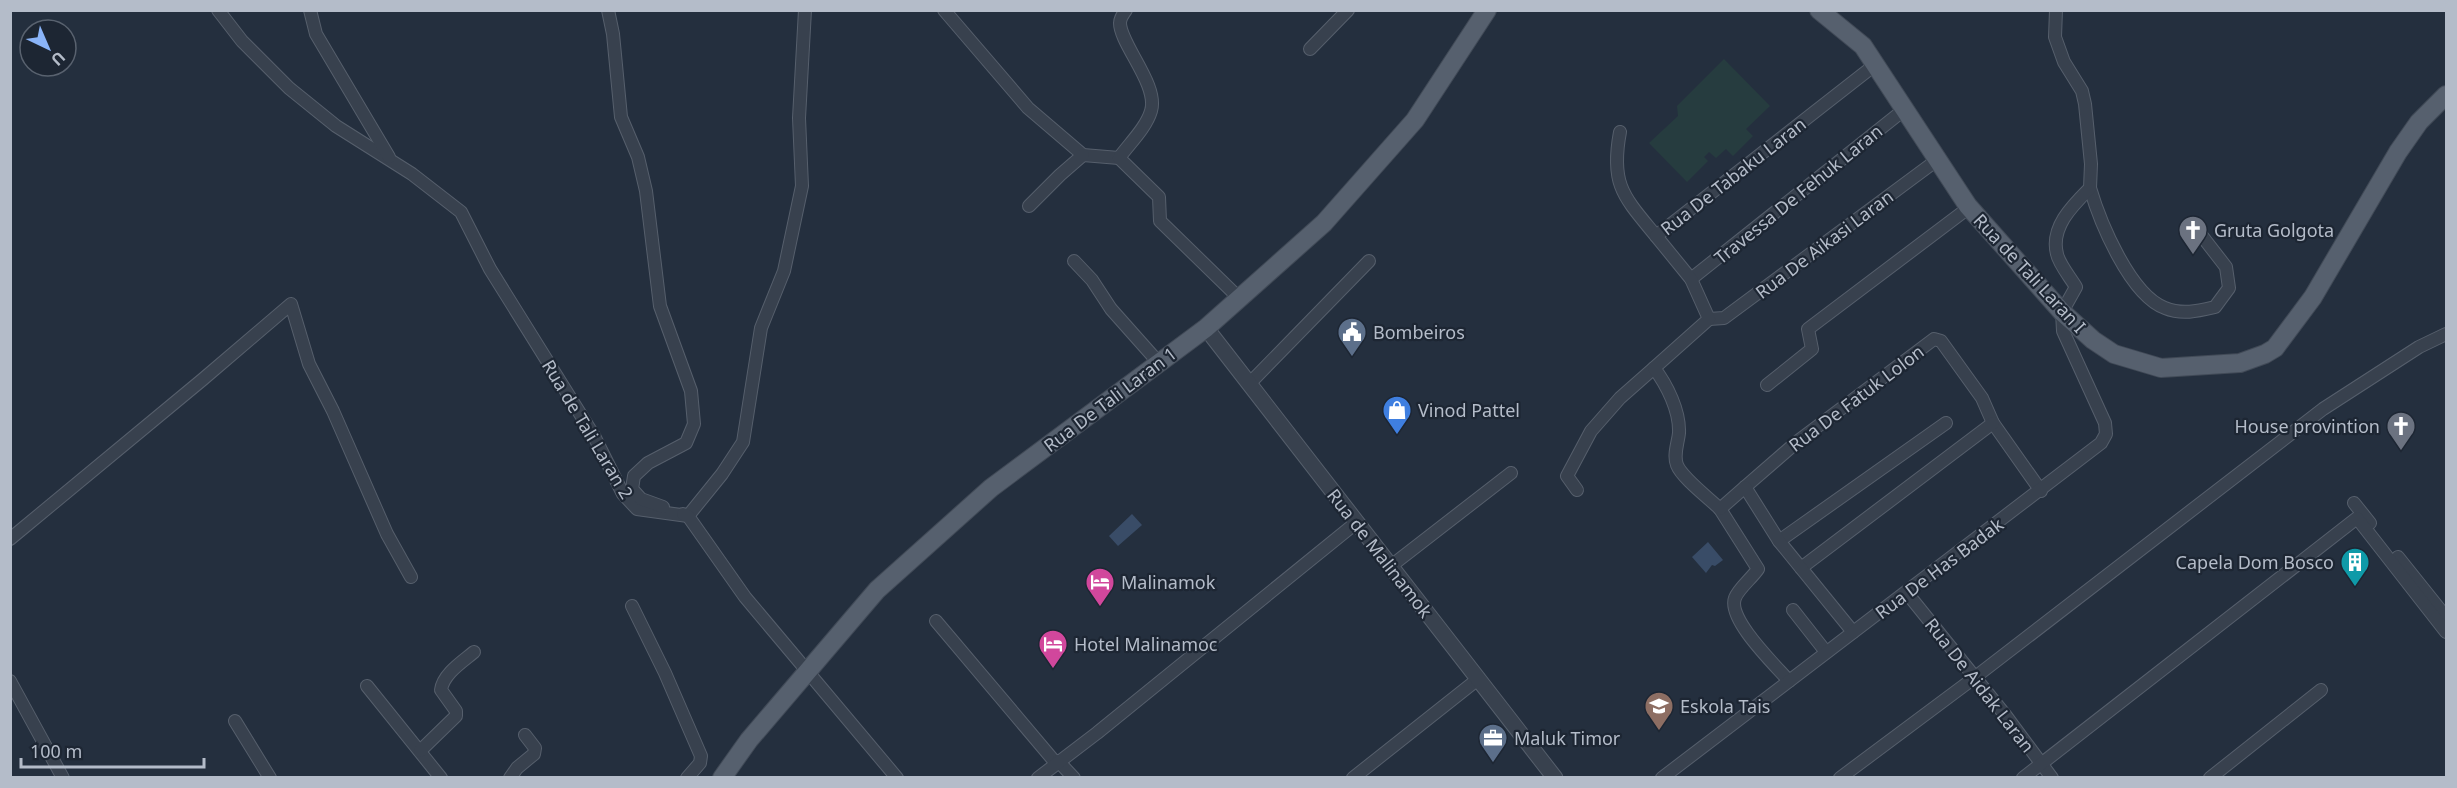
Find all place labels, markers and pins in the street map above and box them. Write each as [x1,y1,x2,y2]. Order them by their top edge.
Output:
church icon: Gruta Golgota [2177,214,2209,256]
place label: Gruta Golgota [2214,218,2334,242]
public building icon: Bombeiros [1336,316,1368,358]
place label: Bombeiros [1373,320,1465,344]
shop icon: Vinod Pattel [1381,394,1413,436]
place label: Vinod Pattel [1418,398,1520,422]
church icon: House provintion [2385,410,2417,452]
place label: House provintion [2234,414,2380,438]
building icon: Capela Dom Bosco [2339,546,2371,588]
place label: Capela Dom Bosco [2176,550,2334,574]
hotel icon: Malinamok [1084,566,1116,608]
place label: Malinamok [1121,570,1216,594]
hotel icon: Hotel Malinamoc [1037,628,1069,670]
place label: Hotel Malinamoc [1074,632,1218,656]
school or university icon: Eskola Tais [1643,690,1675,732]
place label: Eskola Tais [1680,694,1771,718]
office icon: Maluk Timor [1477,722,1509,764]
place label: Maluk Timor [1514,726,1621,750]

